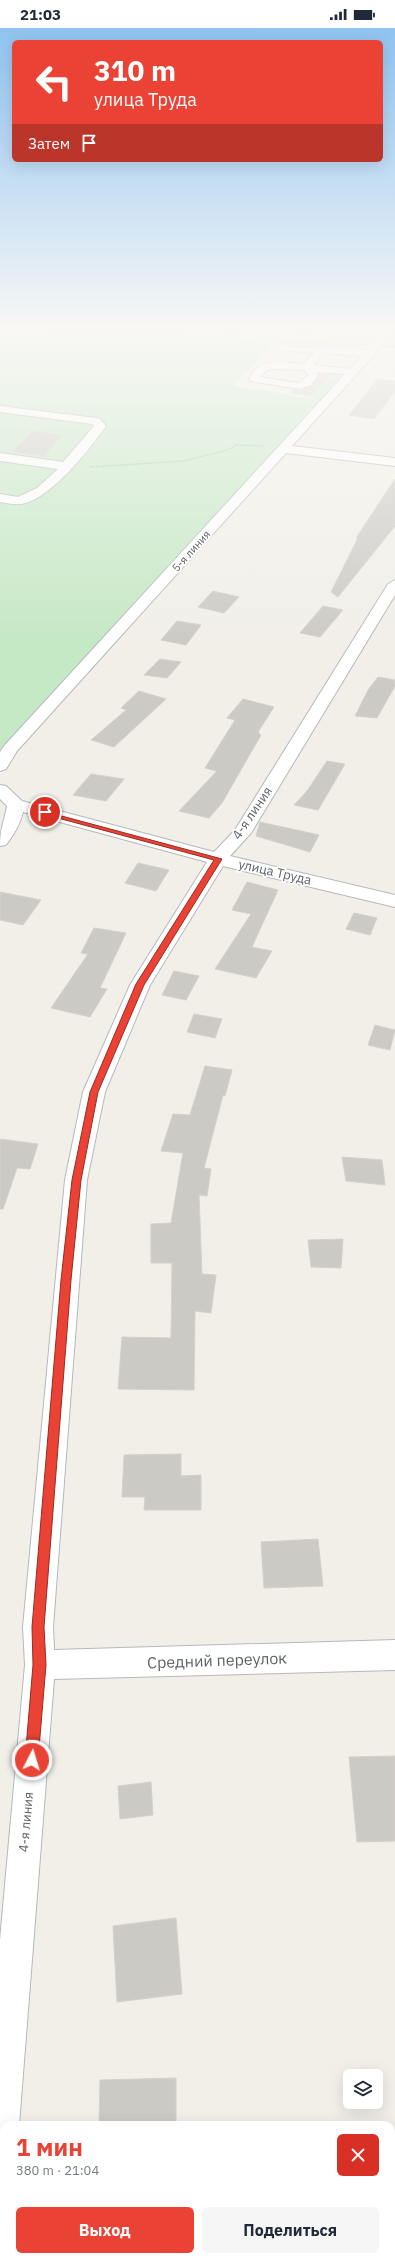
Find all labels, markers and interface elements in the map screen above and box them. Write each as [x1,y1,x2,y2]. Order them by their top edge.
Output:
text: 21:03 [20,5,61,24]
text: 310 m [94,52,176,89]
icon: left [28,56,80,108]
text: улица Труда [94,88,197,111]
icon: arrive [78,132,100,154]
text: Затем [28,134,70,153]
street label: 5-я линия [169,527,213,575]
street label: 4-я линия [228,783,276,843]
pin [28,795,62,829]
icon: arrive [34,801,56,823]
street label: улица Труда [237,855,313,889]
street label: Средний переулок [147,1648,288,1672]
position arrow [11,1739,53,1781]
street label: 4-я линия [15,1791,37,1853]
map controls [343,2069,383,2109]
button: layers [343,2069,383,2109]
text: 1 мин [16,2131,83,2163]
button: close [337,2134,379,2176]
text: 380 m · 21:04 [16,2162,99,2179]
button: Выход [16,2207,194,2253]
button: Поделиться [202,2207,379,2253]

